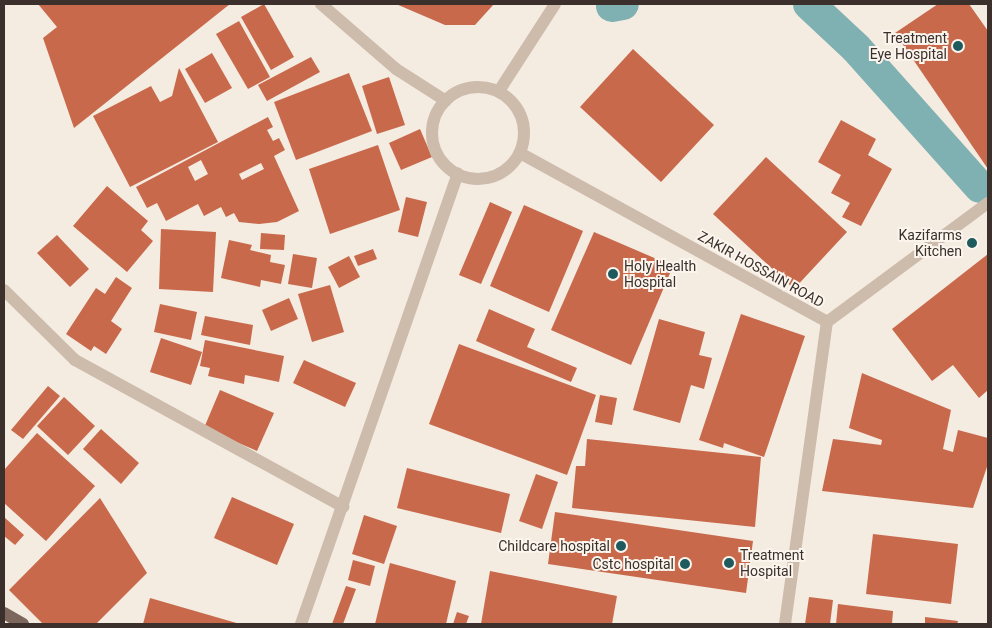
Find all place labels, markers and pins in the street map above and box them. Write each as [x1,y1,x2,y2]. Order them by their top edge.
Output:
place label: Treatment Eye Hospital [870,30,947,62]
marker: Treatment Eye Hospital [951,39,965,53]
place label: Kazifarms Kitchen [899,227,962,260]
marker: Kazifarms Kitchen [966,237,978,249]
place label: Holy Health Hospital [624,258,696,290]
marker: Holy Health Hospital [606,267,620,281]
place label: Childcare hospital [498,538,610,554]
marker: Childcare hospital [614,539,628,553]
place label: Treatment Hospital [740,547,804,580]
place label: Cstc hospital [592,556,674,572]
marker: Treatment Hospital [722,556,736,570]
marker: Cstc hospital [678,557,692,571]

